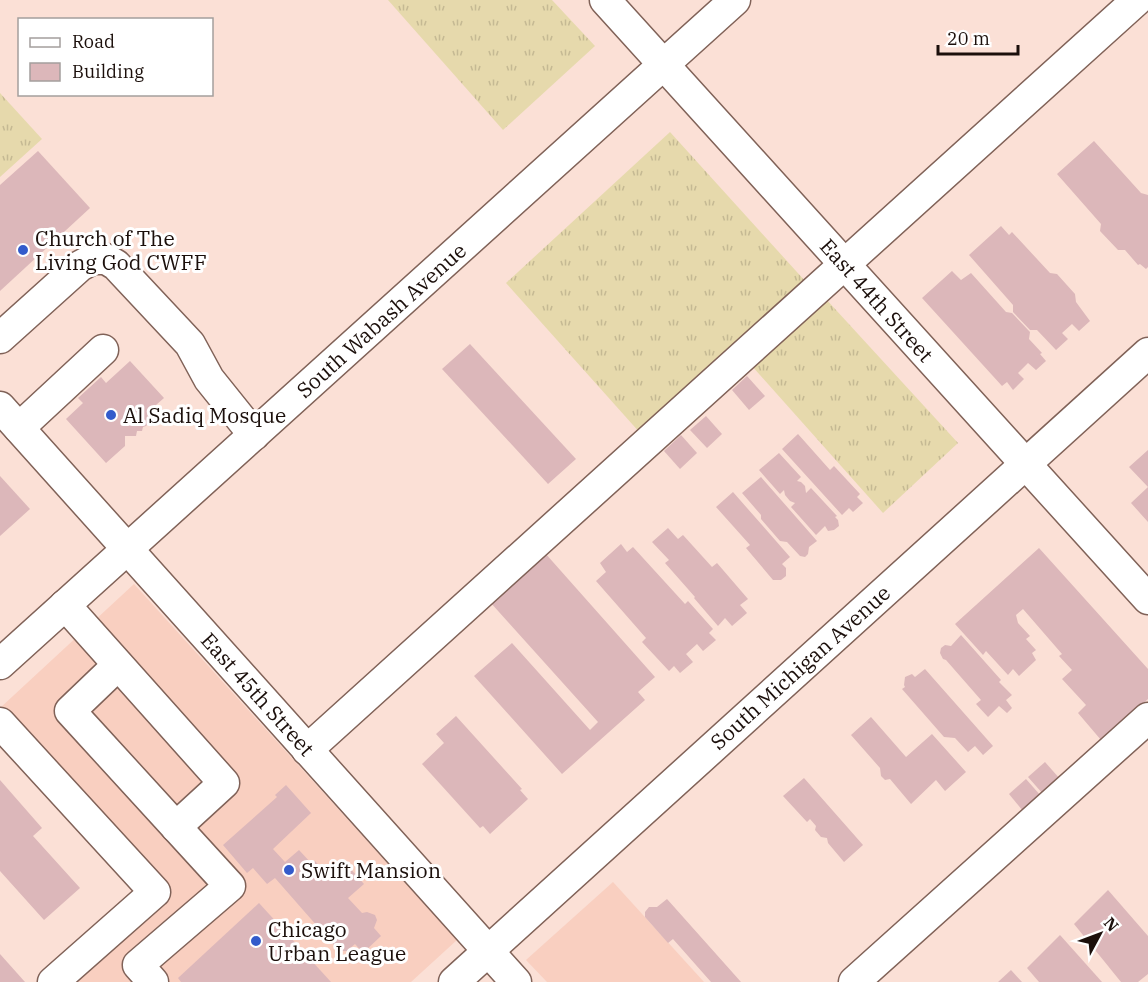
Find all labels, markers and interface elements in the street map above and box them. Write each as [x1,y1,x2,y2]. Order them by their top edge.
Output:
legend [18,18,213,96]
scale bar [938,18,1018,56]
text: 20 m [947,27,990,50]
text: Road [72,30,115,53]
text: Building [72,60,144,83]
place label: Church of The Living God CWFF [35,224,207,276]
street label: East 44th Street [814,232,940,368]
street label: South Wabash Avenue [290,236,472,404]
marker: Church of The Living God CWFF [16,243,30,257]
place label: Al Sadiq Mosque [123,401,286,429]
marker: Al Sadiq Mosque [104,408,118,422]
street label: South Michigan Avenue [704,579,896,755]
street label: East 45th Street [195,626,321,762]
place label: Swift Mansion [301,856,441,884]
marker: Swift Mansion [282,863,296,877]
north arrow [1070,904,1130,964]
text: N [1100,913,1123,935]
place label: Chicago Urban League [268,915,406,967]
marker: Chicago Urban League [249,934,263,948]

